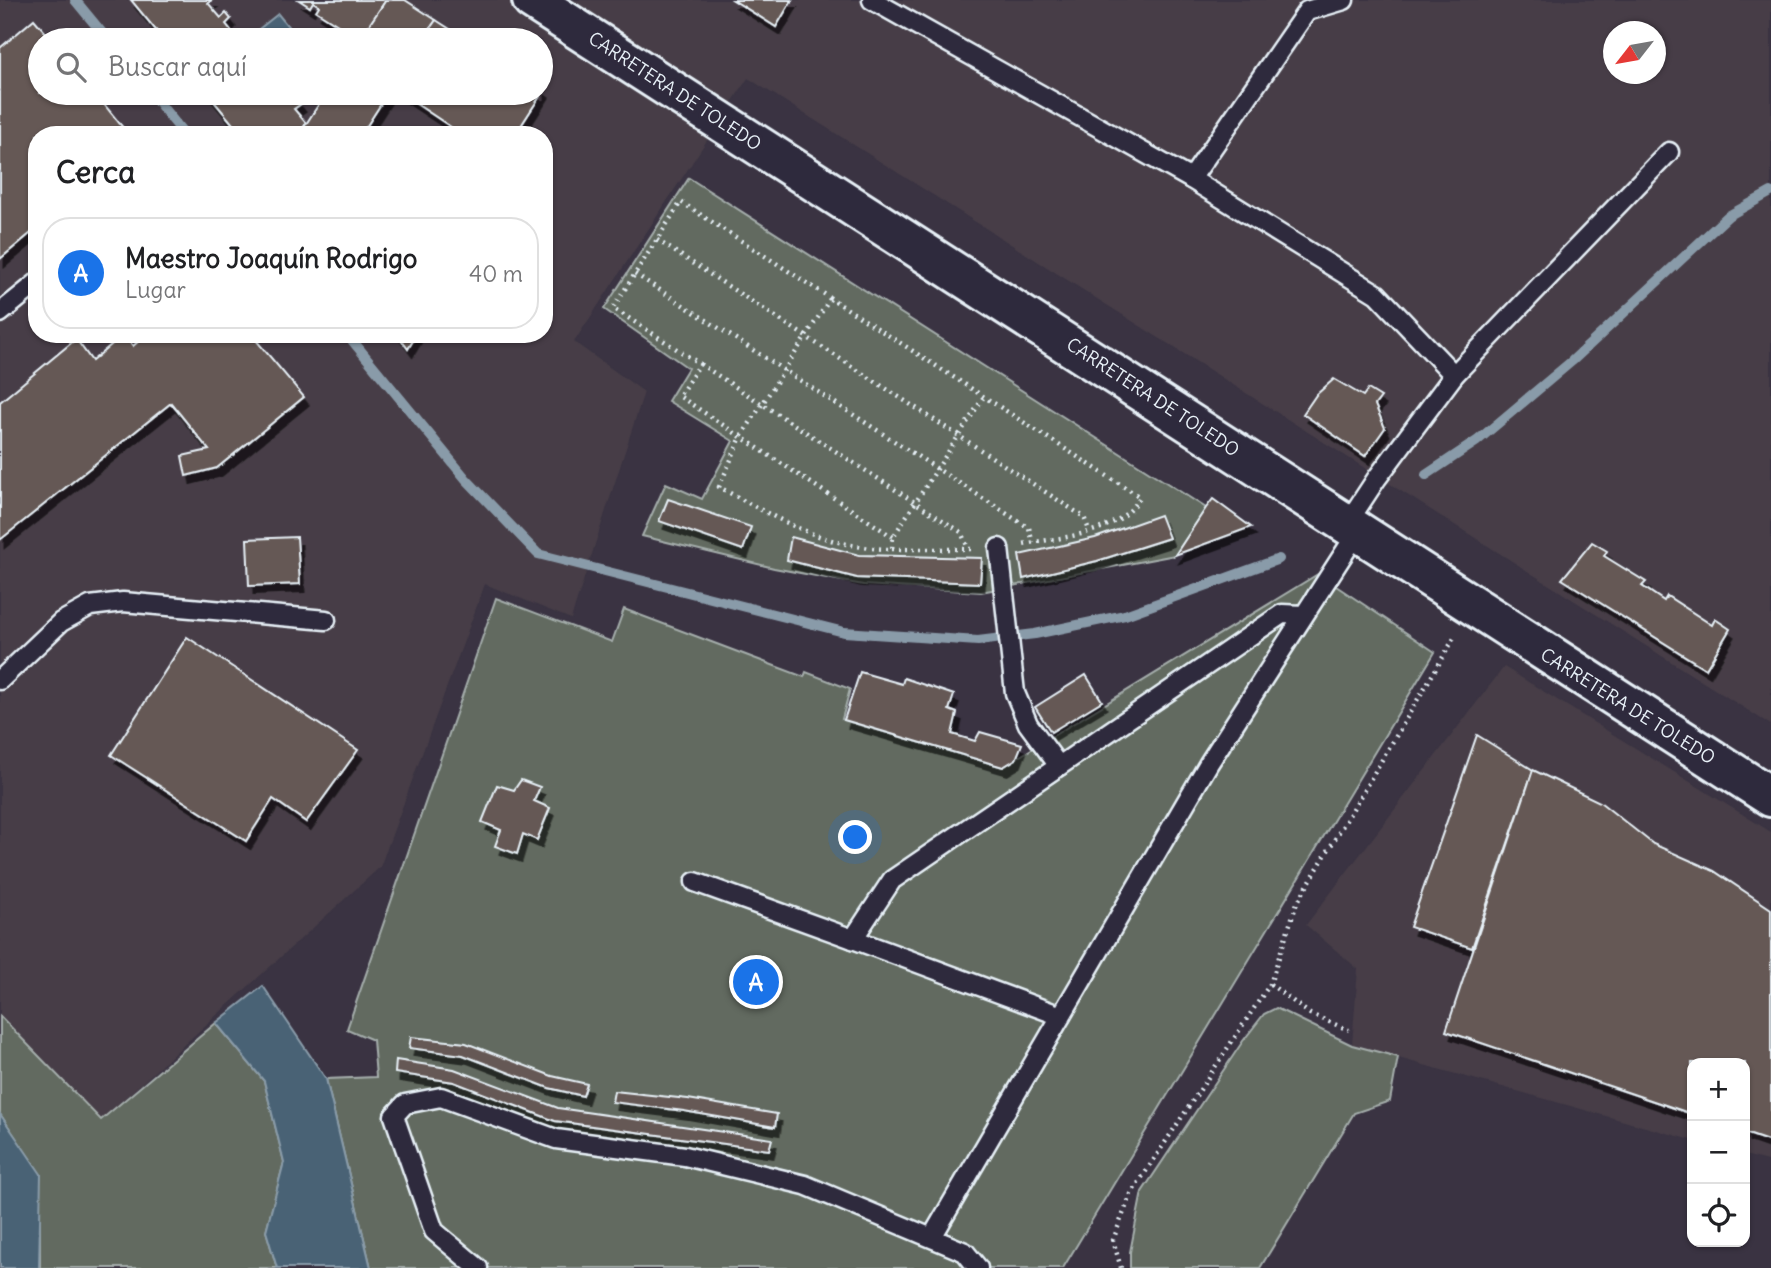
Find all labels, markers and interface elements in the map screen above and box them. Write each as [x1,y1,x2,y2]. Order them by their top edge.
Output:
north arrow [1603,21,1666,84]
street label: CARRETERA DE TOLEDO [584,26,766,156]
search box [28,28,553,105]
icon: search [52,48,90,86]
text: Buscar aquí [108,50,247,83]
text: Cerca [56,153,135,191]
text: Maestro Joaquín Rodrigo [125,242,417,275]
text: A [74,259,88,288]
text: 40 m [469,259,523,288]
text: Lugar [125,275,186,304]
street label: CARRETERA DE TOLEDO [1062,332,1244,462]
street label: CARRETERA DE TOLEDO [1536,643,1720,769]
your location [838,820,872,854]
pin: A [733,956,779,1008]
map controls [1687,1058,1750,1247]
button: + [1687,1058,1750,1121]
button: − [1687,1121,1750,1184]
button: locate [1687,1184,1750,1247]

